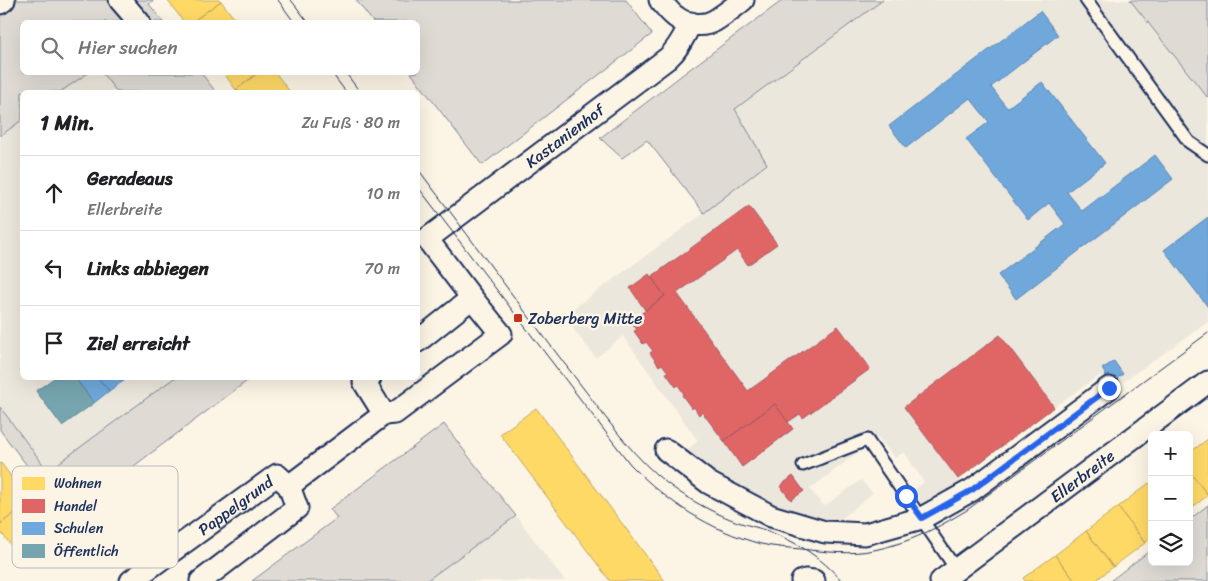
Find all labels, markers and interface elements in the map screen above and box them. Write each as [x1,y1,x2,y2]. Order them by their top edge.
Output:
search box [20,20,420,75]
text: Hier suchen [78,31,178,64]
icon: search [38,34,66,62]
street label: Kastanienhof [518,95,612,175]
text: 1 Min. [40,104,95,142]
text: Zu Fuß · 80 m [301,108,400,137]
text: Geradeaus [87,162,173,195]
icon: ahead [40,179,68,207]
text: 10 m [367,179,400,208]
text: Ellerbreite [87,195,162,224]
text: Links abbiegen [87,252,209,285]
icon: left [40,254,68,282]
text: 70 m [364,254,400,283]
place label: Zoberberg Mitte [528,304,642,333]
marker: Zoberberg Mitte [512,312,524,324]
text: Ziel erreicht [87,327,190,360]
icon: arrive [40,329,68,357]
route end [1098,377,1121,400]
map controls [1148,431,1193,566]
button: + [1148,431,1193,476]
street label: Ellerbreite [1043,442,1121,510]
legend [12,466,178,568]
street label: Pappelgrund [191,467,281,543]
text: Wohnen [54,471,102,496]
button: − [1148,476,1193,521]
route start [895,485,918,508]
text: Handel [54,494,98,519]
text: Schulen [54,516,104,541]
button: layers [1148,521,1193,566]
text: Öffentlich [54,539,119,564]

